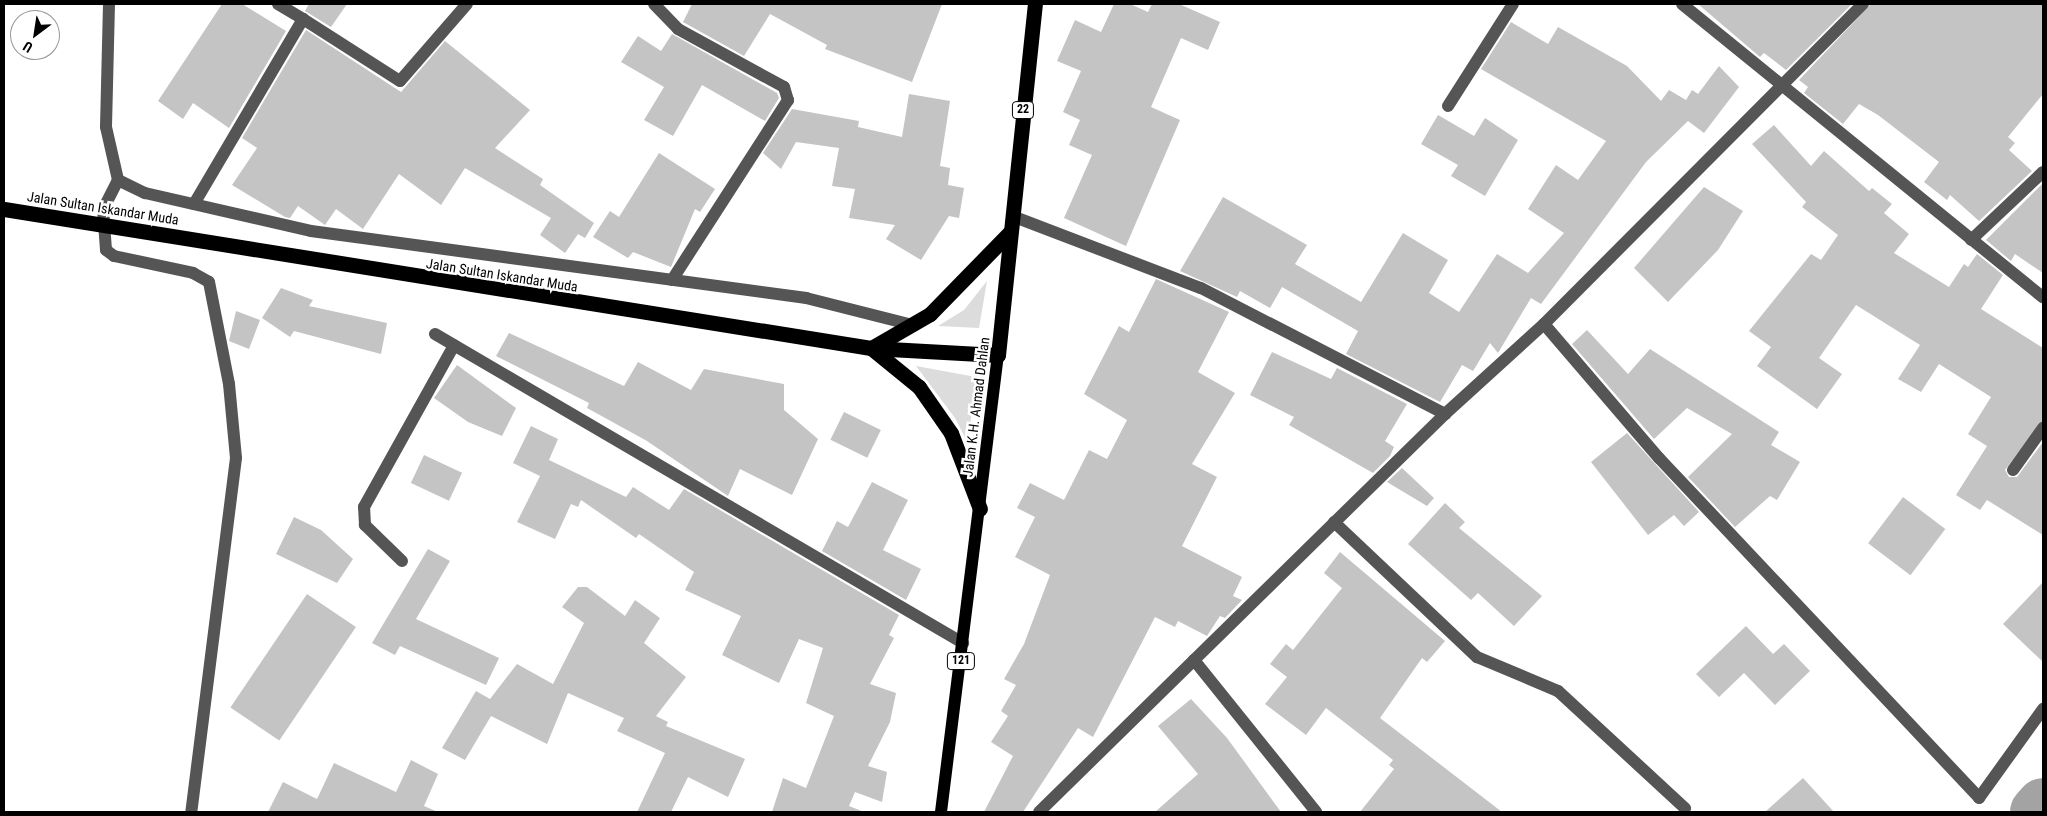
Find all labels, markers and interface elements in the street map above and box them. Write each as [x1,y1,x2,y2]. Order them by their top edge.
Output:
north arrow [10,10,60,60]
text: U [20,38,35,56]
road number: 22 [1012,100,1034,120]
street label: Jalan Sultan Iskandar Muda [26,188,180,228]
street label: Jalan Sultan Iskandar Muda [425,255,579,295]
street label: Jalan K.H. Ahmad Dahlan [959,336,993,478]
road number: 121 [946,651,976,670]

